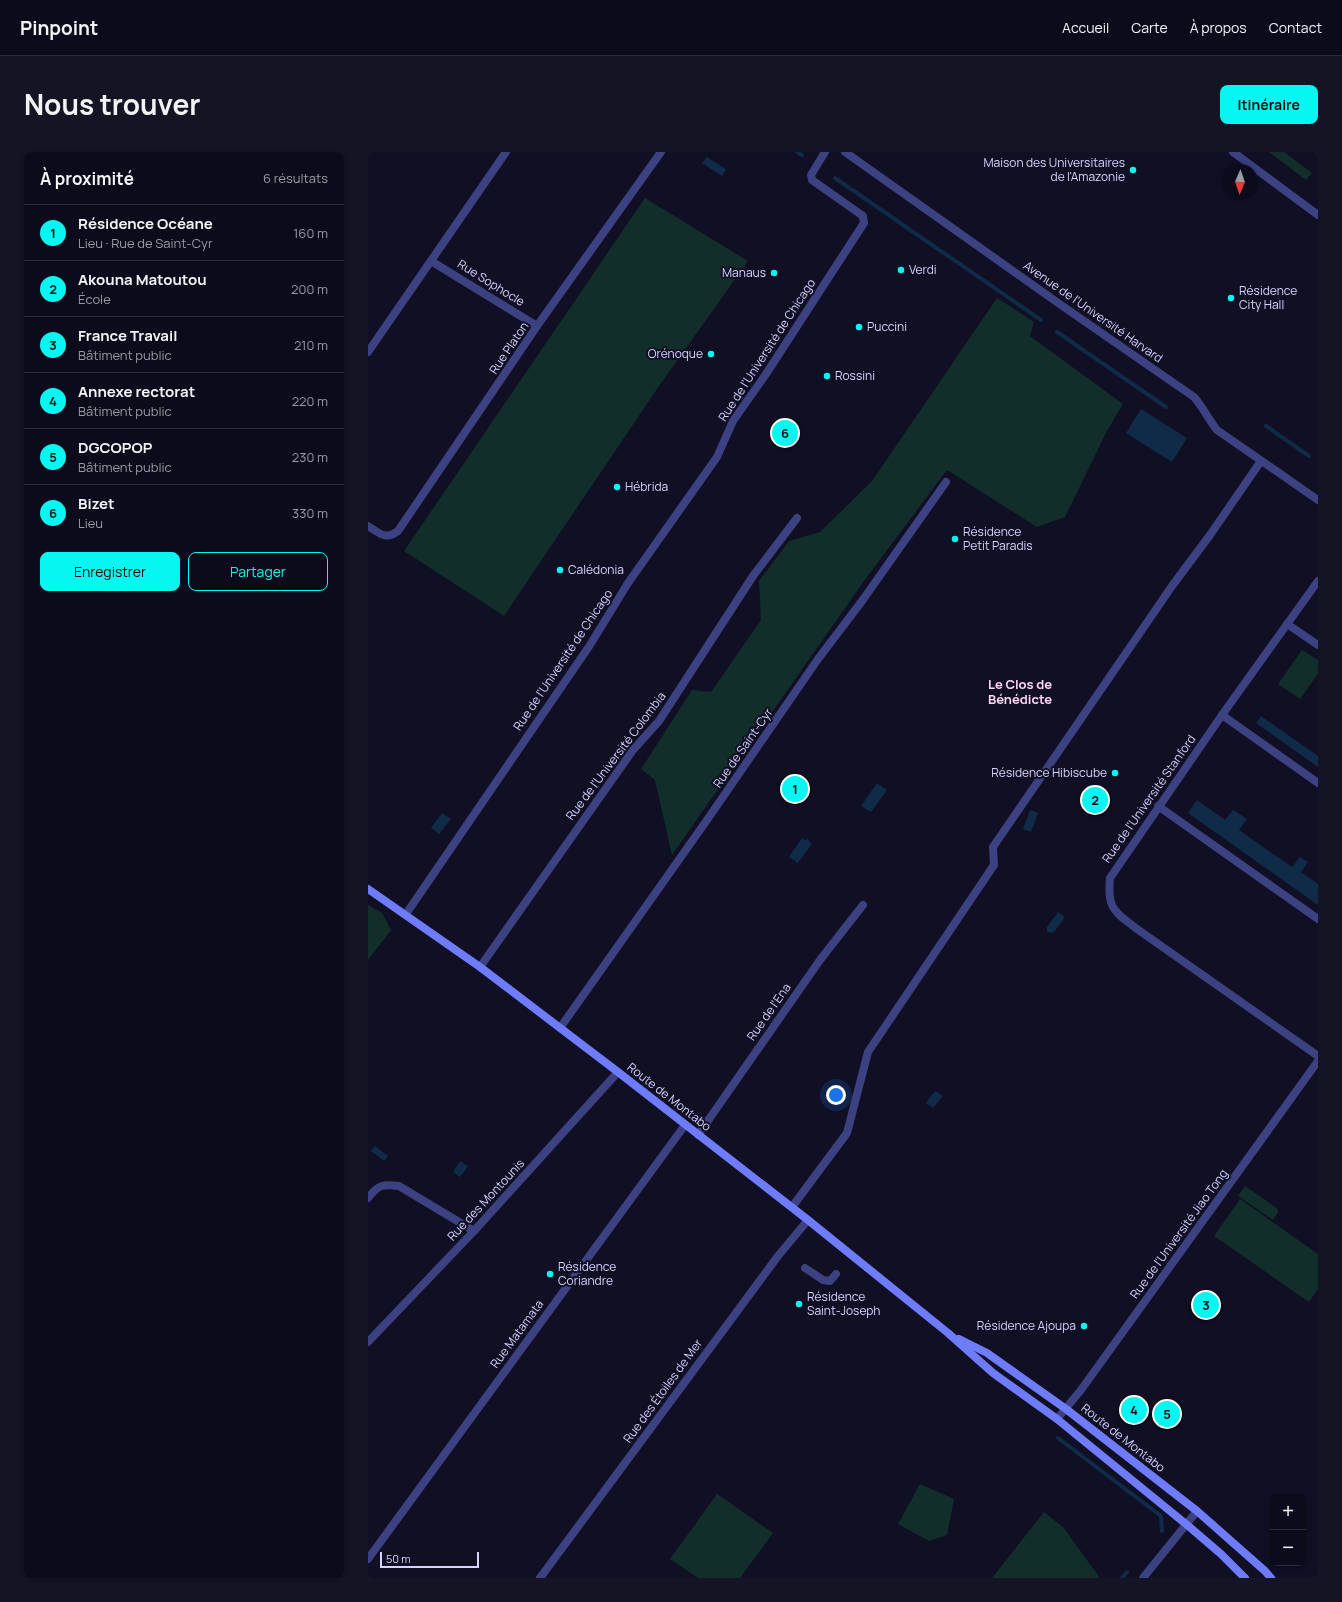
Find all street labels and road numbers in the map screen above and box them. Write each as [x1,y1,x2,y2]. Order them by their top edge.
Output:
street label: Rue Sophocle [454,255,528,310]
street label: Avenue de l'Université Harvard [1020,257,1166,366]
street label: Rue de l’Université de Chicago [714,275,819,424]
street label: Rue Platon [485,318,532,377]
street label: Rue de l’Université de Chicago [509,586,616,734]
street label: Rue de l'Université Colombia [562,688,670,823]
street label: Rue de Saint-Cyr [709,704,777,791]
street label: Rue de l'Université Stanford [1098,731,1199,866]
street label: Rue de l'Ena [743,980,795,1044]
street label: Route de Montabo [624,1058,715,1135]
street label: Rue des Montounis [443,1155,528,1244]
street label: Rue de l'Université Jiao Tong [1126,1165,1231,1302]
street label: Rue Matamata [486,1296,547,1371]
street label: Rue des Étoiles de Mer [619,1335,707,1446]
street label: Route de Montabo [1078,1399,1169,1476]

